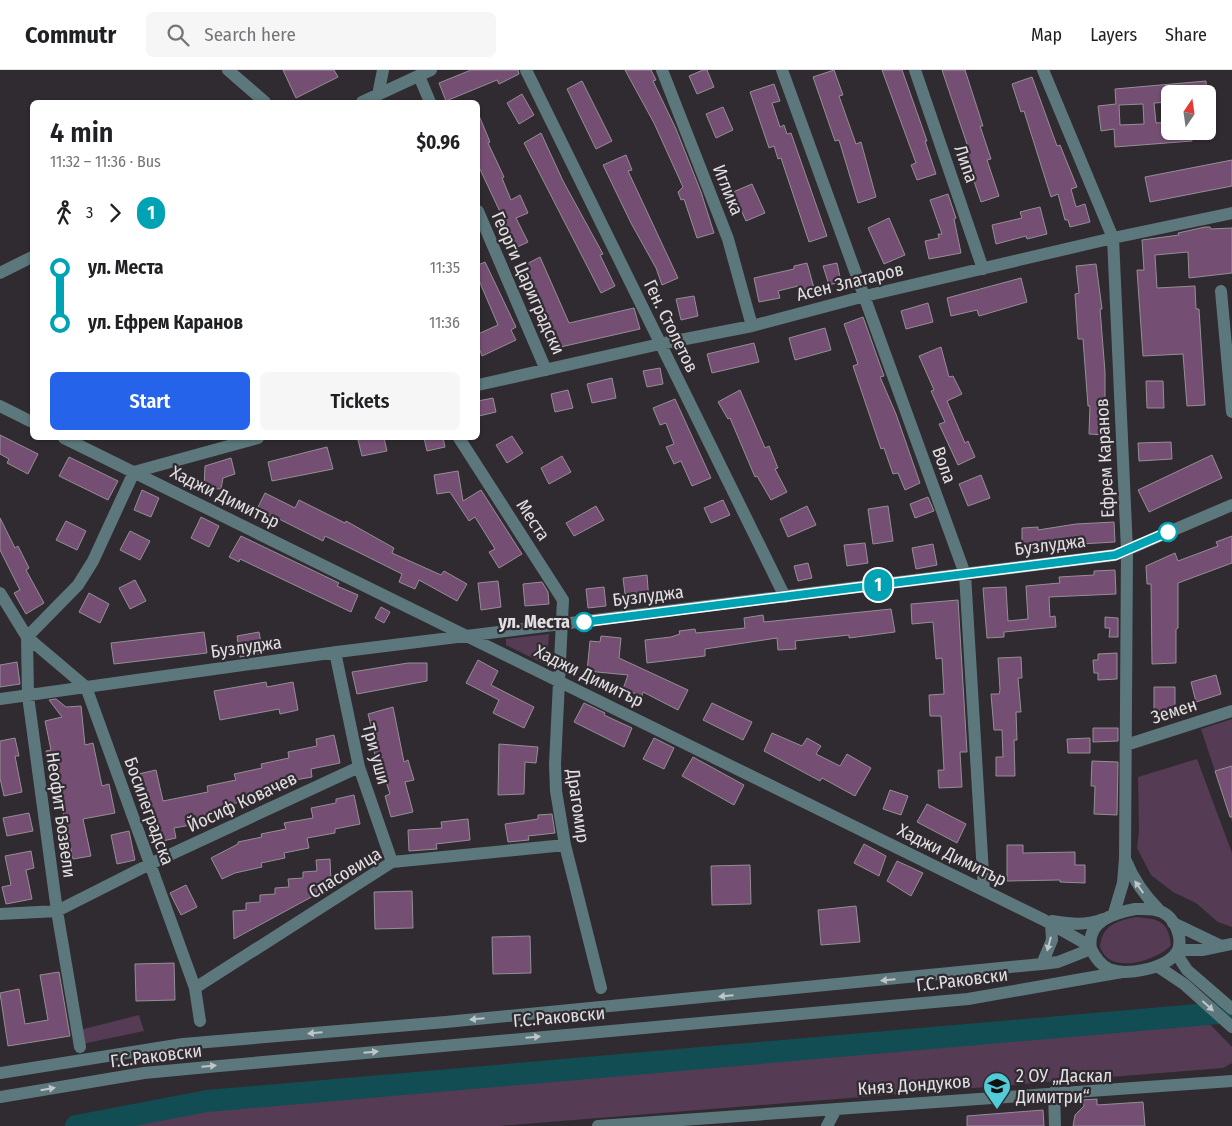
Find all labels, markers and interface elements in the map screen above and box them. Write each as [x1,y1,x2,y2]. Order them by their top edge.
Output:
search box [146,12,496,57]
text: Commutr [25,21,116,49]
icon: search [164,21,192,49]
text: Search here [204,23,296,46]
text: Map [1031,24,1062,46]
text: Layers [1090,24,1137,46]
text: Share [1165,24,1207,46]
north arrow [1161,85,1216,140]
map controls [1161,85,1216,140]
text: 4 min [50,116,114,149]
text: $0.96 [416,131,460,154]
street label: Липа [949,142,983,186]
text: 11:32 – 11:36 · Bus [50,152,161,171]
street label: Иглика [708,161,748,219]
icon: walk [50,199,78,227]
icon: forward [101,199,129,227]
text: 1 [147,202,155,224]
text: 3 [86,203,93,222]
street label: Георги Цариградски [487,208,569,358]
text: ул. Места [88,256,163,279]
text: 11:35 [430,258,460,277]
street label: Асен Златаров [794,258,906,306]
street label: Ген. Столетов [639,276,703,376]
text: ул. Ефрем Каранов [88,311,243,334]
text: 11:36 [429,313,460,332]
button: Start [50,372,250,430]
button: Tickets [260,372,460,430]
street label: Ефрем Каранов [1091,398,1119,518]
street label: Вола [927,444,961,486]
street label: Хаджи Димитър [167,461,283,533]
street label: Места [512,495,555,545]
unlabelled marker [1158,522,1178,542]
street label: Бузлуджа [1013,530,1087,560]
line badge: 1 [862,569,894,601]
text: 1 [874,574,882,596]
street label: Бузлуджа [611,581,685,611]
place label: ул. Места [498,611,570,633]
marker: ул. Места [574,612,594,632]
street label: Бузлуджа [209,631,283,663]
street label: Хаджи Димитър [531,640,647,712]
street label: Земен [1148,693,1200,729]
street label: Три уши [357,721,395,787]
street label: Неофит Бозвели [41,751,81,879]
street label: Босилеградска [119,754,179,868]
street label: Йосиф Ковачев [184,767,300,837]
street label: Драгомир [562,767,594,844]
street label: Хаджи Димитър [894,819,1010,891]
street label: Спасовица [305,843,386,903]
one-way arrow [1134,881,1145,894]
one-way arrow [1045,937,1053,952]
street label: Г.С.Раковски [915,963,1009,997]
one-way arrow [880,976,896,984]
one-way arrow [718,992,734,1000]
one-way arrow [1202,1000,1214,1012]
street label: Г.С.Раковски [512,1002,606,1032]
one-way arrow [469,1016,485,1024]
one-way arrow [307,1030,323,1038]
one-way arrow [525,1033,541,1041]
street label: Г.С.Раковски [109,1039,203,1073]
one-way arrow [363,1048,379,1056]
one-way arrow [201,1062,217,1070]
place label: 2 ОУ „Даскал Димитри“ [1015,1065,1112,1108]
street label: Княз Дондуков [857,1070,971,1100]
school or university icon: 2 ОУ „Даскал Димитри“ [982,1071,1012,1110]
one-way arrow [40,1085,56,1093]

